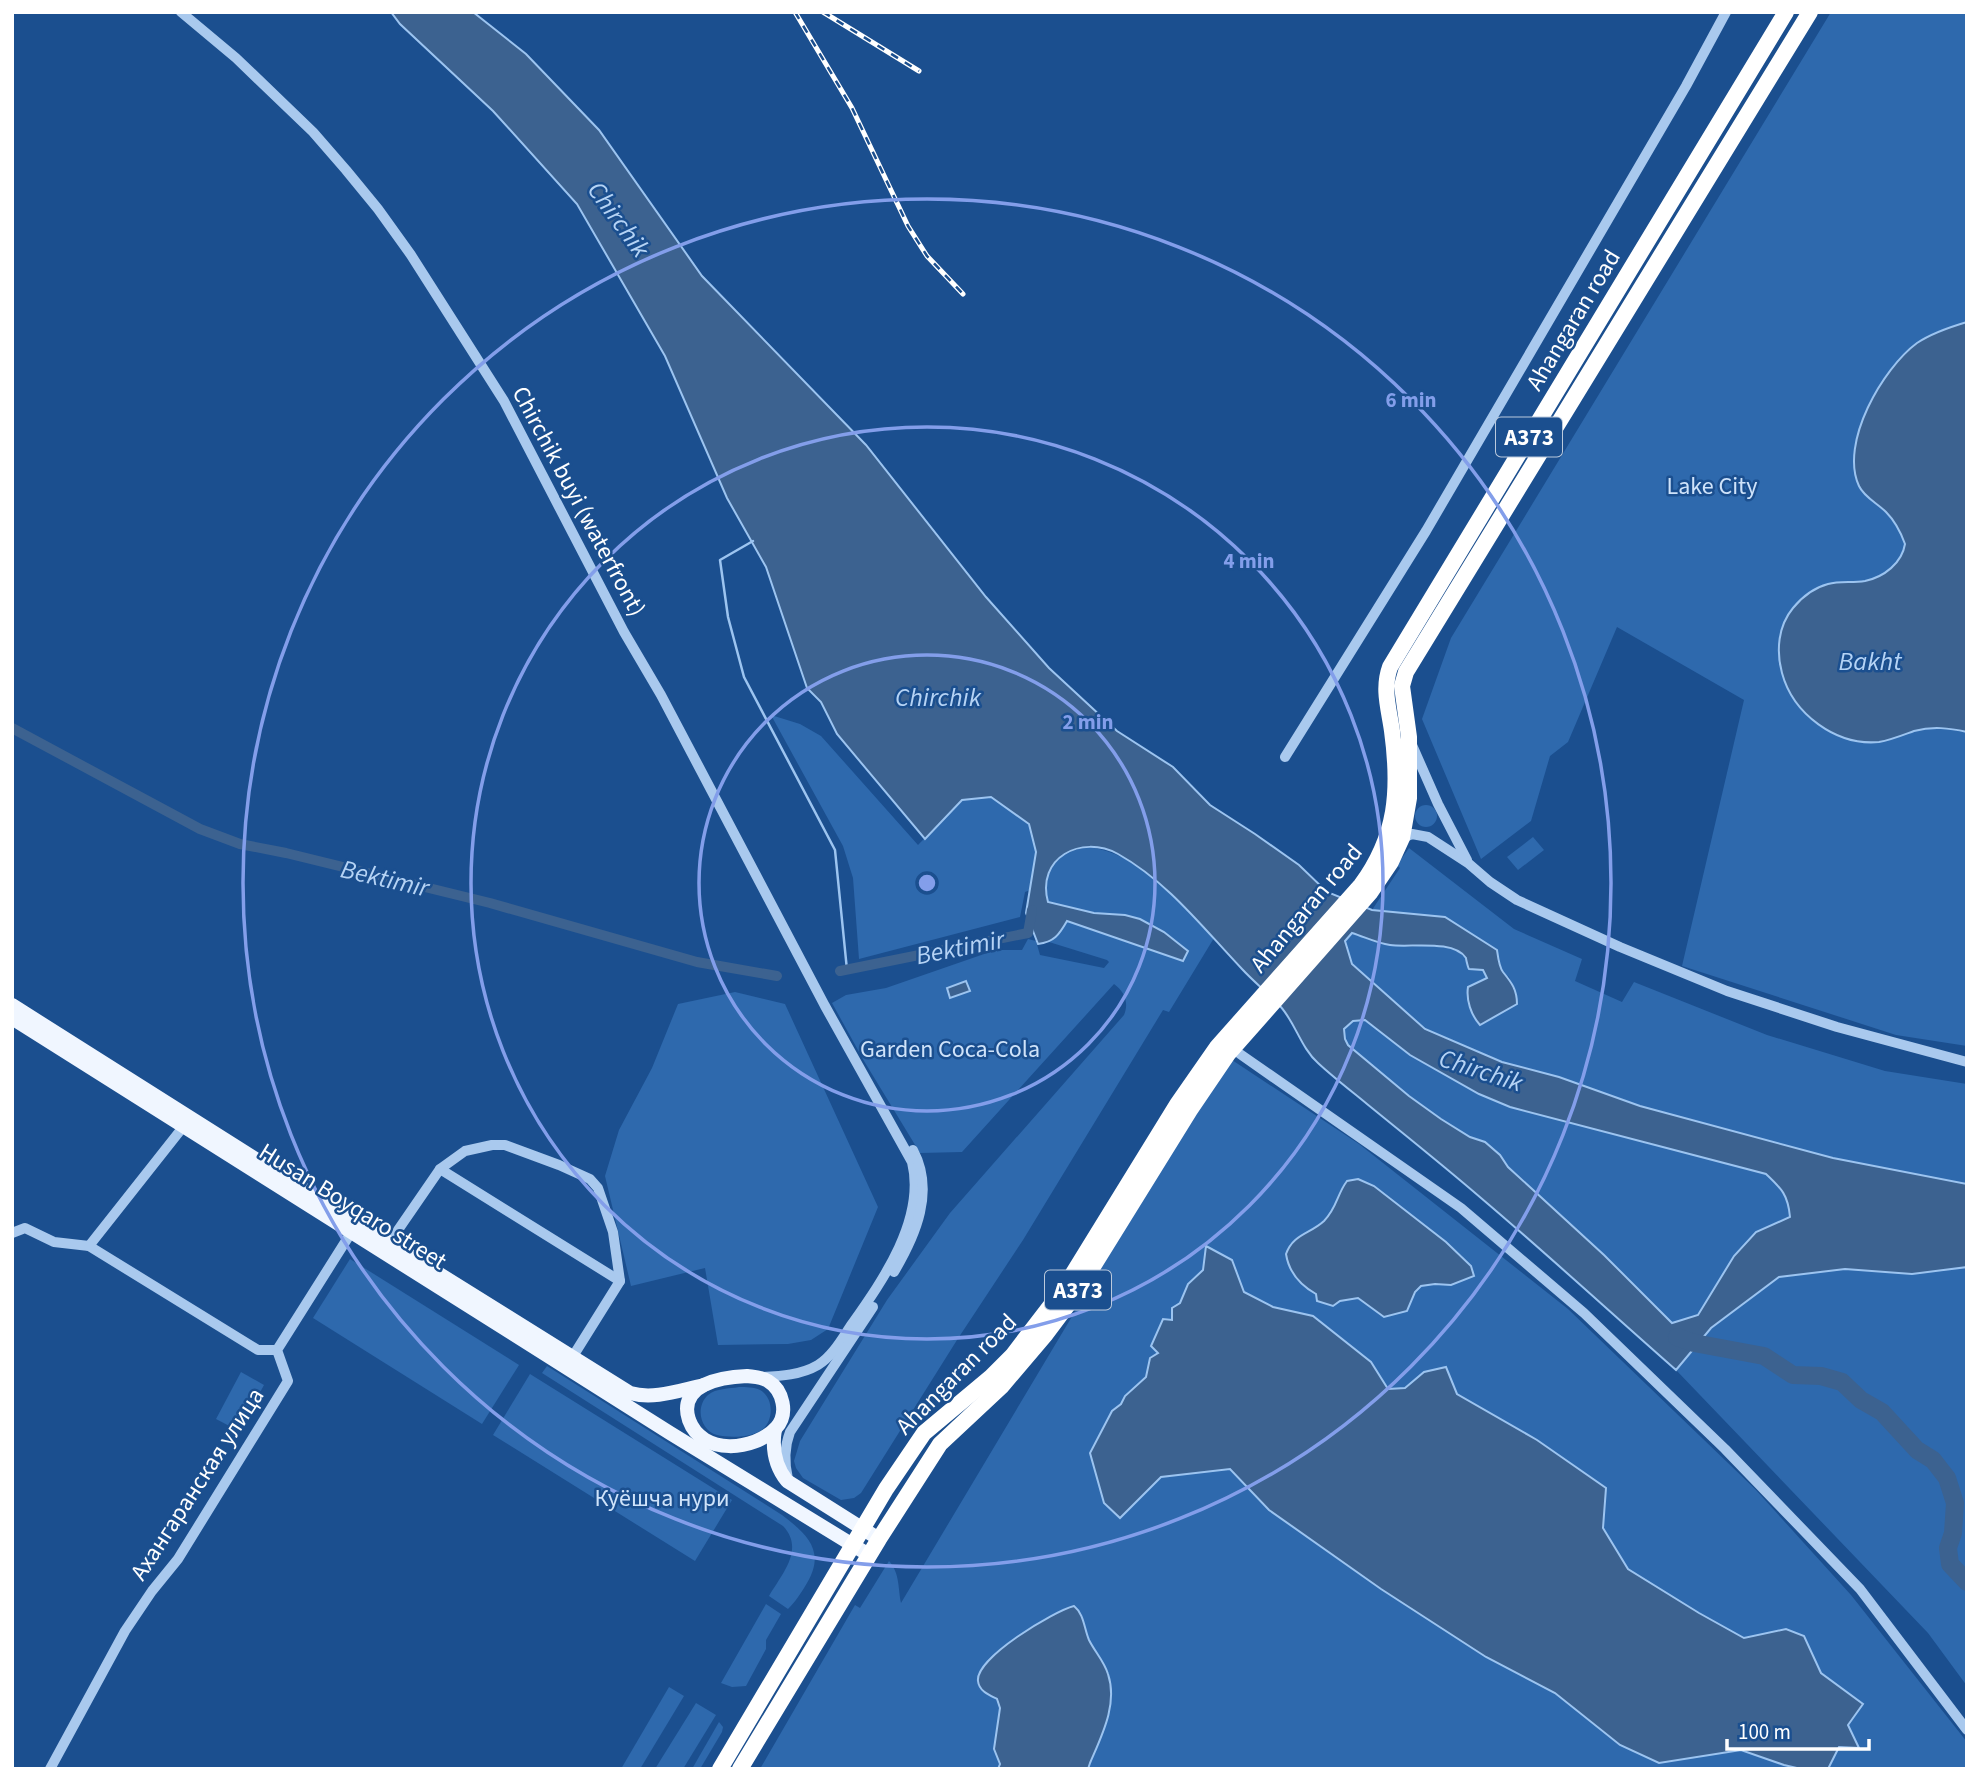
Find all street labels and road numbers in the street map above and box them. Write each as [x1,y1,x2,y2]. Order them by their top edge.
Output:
street label: Ahangaran road [1517,243,1629,397]
street label: Chirchik buyi (waterfront) [503,380,654,623]
road number: A373 [1496,418,1562,457]
street label: Ahangaran road [1242,836,1371,981]
street label: Husan Boyqaro street [252,1134,453,1278]
road number: A373 [1045,1270,1111,1310]
street label: Ahangaran road [888,1306,1025,1443]
street label: Ахангаранская улица [122,1381,273,1588]

